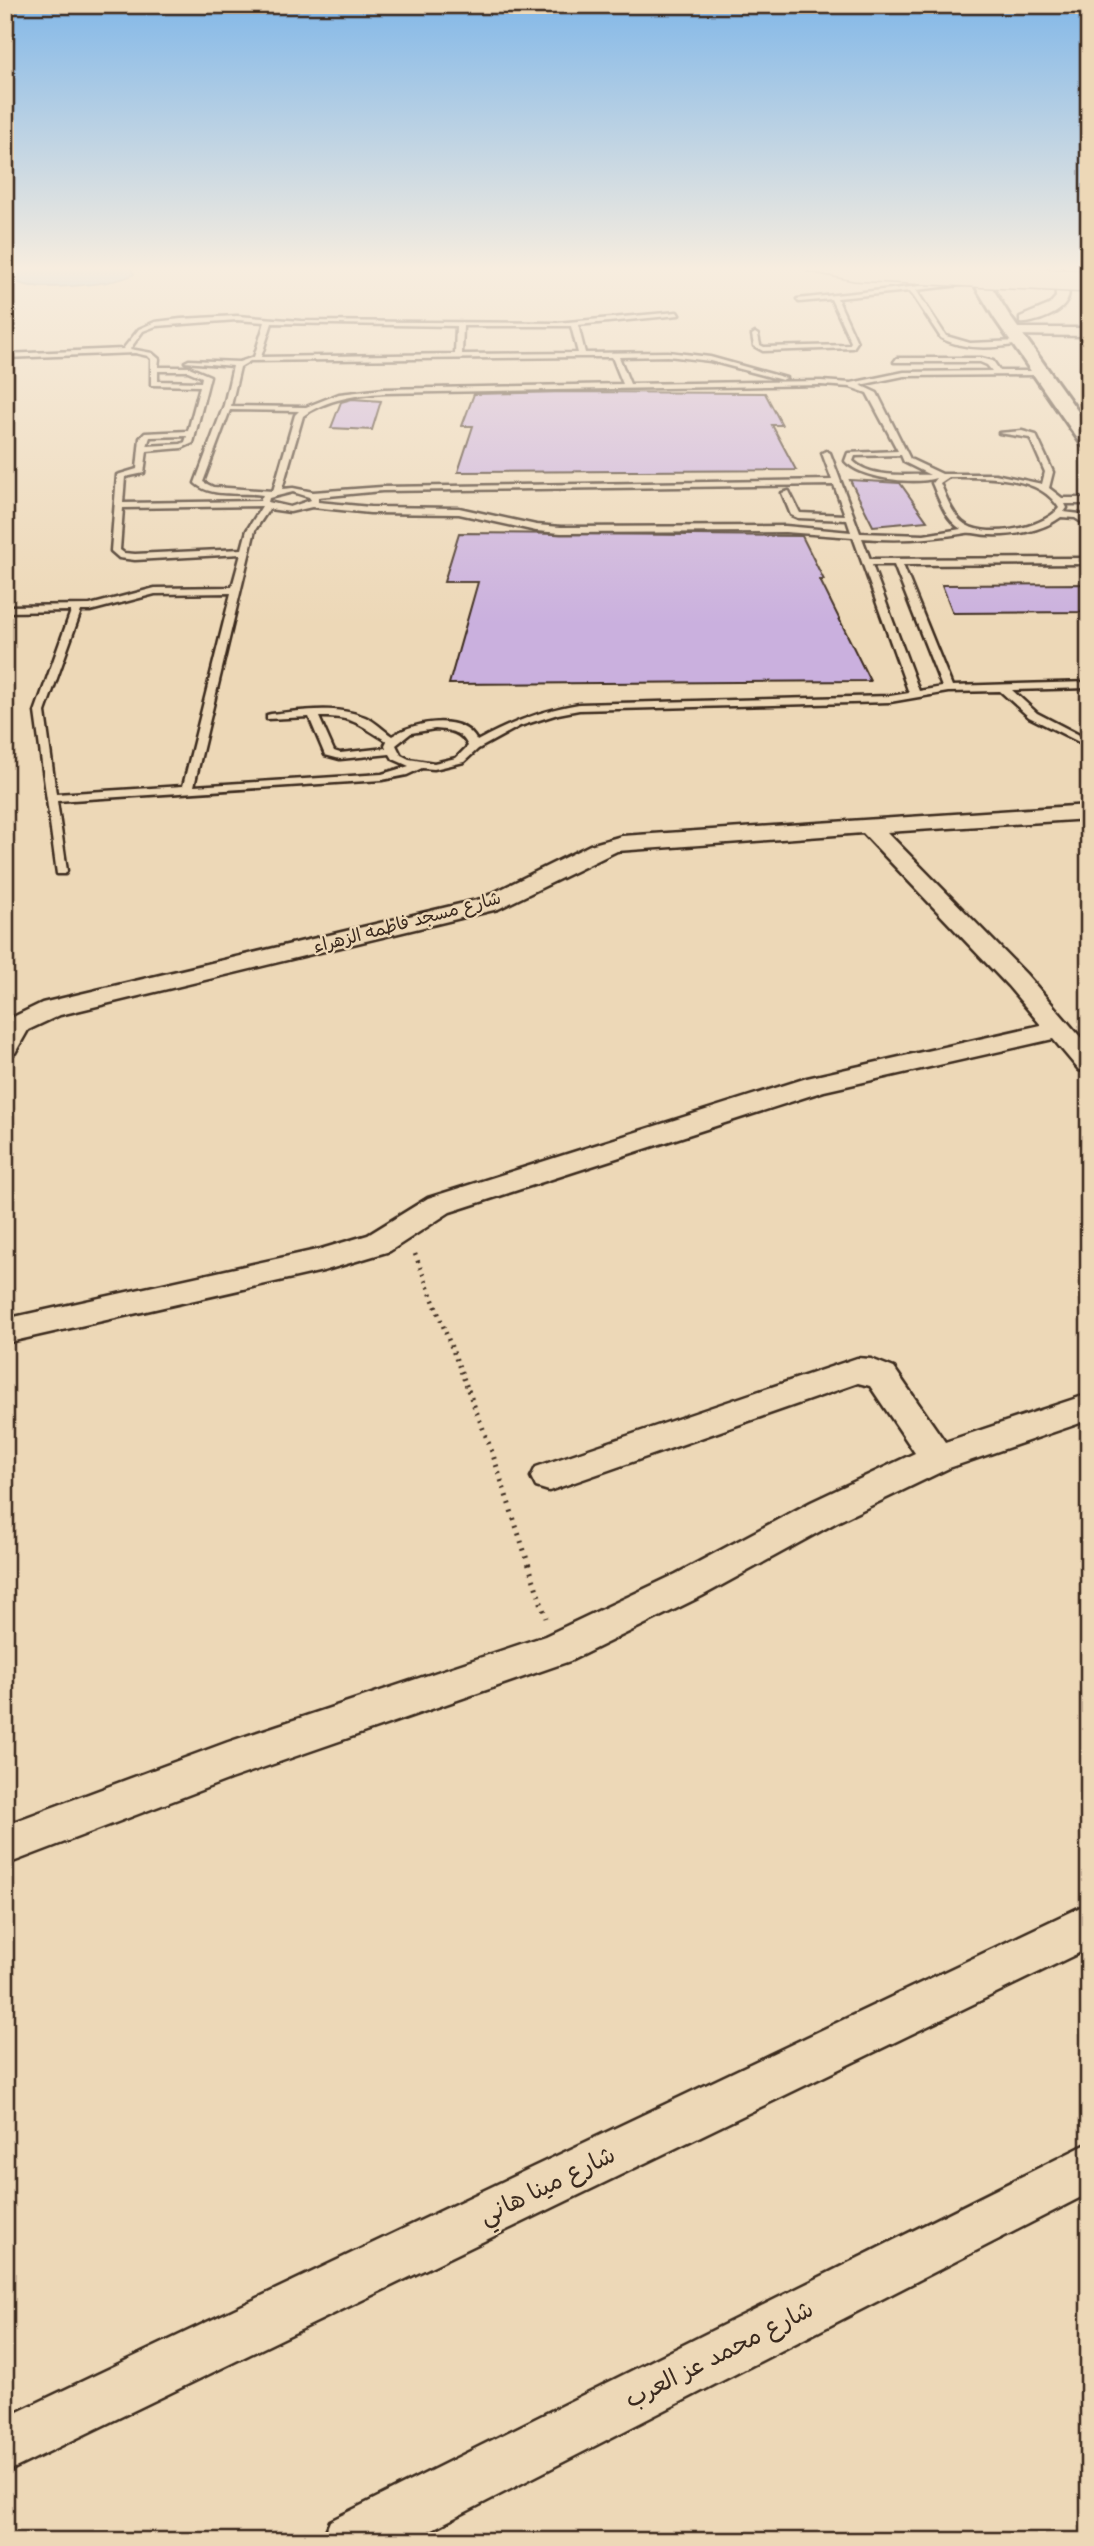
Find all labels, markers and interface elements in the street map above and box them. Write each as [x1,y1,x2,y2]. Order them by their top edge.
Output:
street label: شارع مسجد فاطمه الزهراء [311,887,503,959]
street label: شارع مينا هاني [475,2140,623,2236]
street label: شارع محمد عز العرب [620,2294,819,2416]

